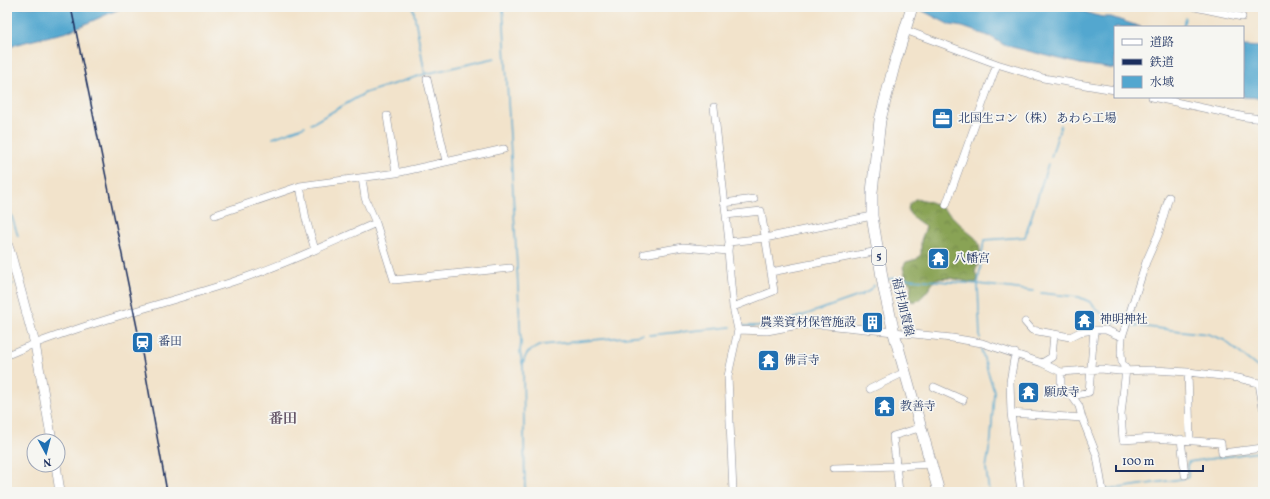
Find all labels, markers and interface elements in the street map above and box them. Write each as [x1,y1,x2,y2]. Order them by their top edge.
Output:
legend [1114,26,1244,98]
text: 道路 [1150,35,1174,51]
text: 鉄道 [1149,55,1174,71]
text: 水域 [1150,75,1174,91]
office icon: 北国生コン（株） あわら工場 [930,106,956,132]
place label: 北国生コン（株） あわら工場 [958,111,1116,127]
temple icon: 八幡宮 [926,246,952,272]
road number: 5 [872,247,886,265]
place label: 八幡宮 [954,251,990,267]
street label: 福井加賀線 [887,276,917,338]
temple icon: 神明神社 [1072,307,1098,333]
building icon: 農業資材保管施設 [859,310,885,336]
place label: 神明神社 [1100,312,1148,328]
place label: 農業資材保管施設 [760,315,856,331]
station icon: 番田 [130,329,156,355]
place label: 番田 [158,334,182,350]
temple icon: 佛言寺 [755,348,781,374]
place label: 佛言寺 [784,353,820,369]
temple icon: 願成寺 [1015,380,1041,406]
place label: 願成寺 [1044,385,1080,401]
temple icon: 教善寺 [872,394,898,420]
place label: 教善寺 [900,399,936,415]
district label: 番田 [269,410,297,429]
north arrow [26,433,66,473]
scale bar [1116,447,1203,473]
text: N [42,454,52,469]
text: 100 m [1122,454,1155,470]

